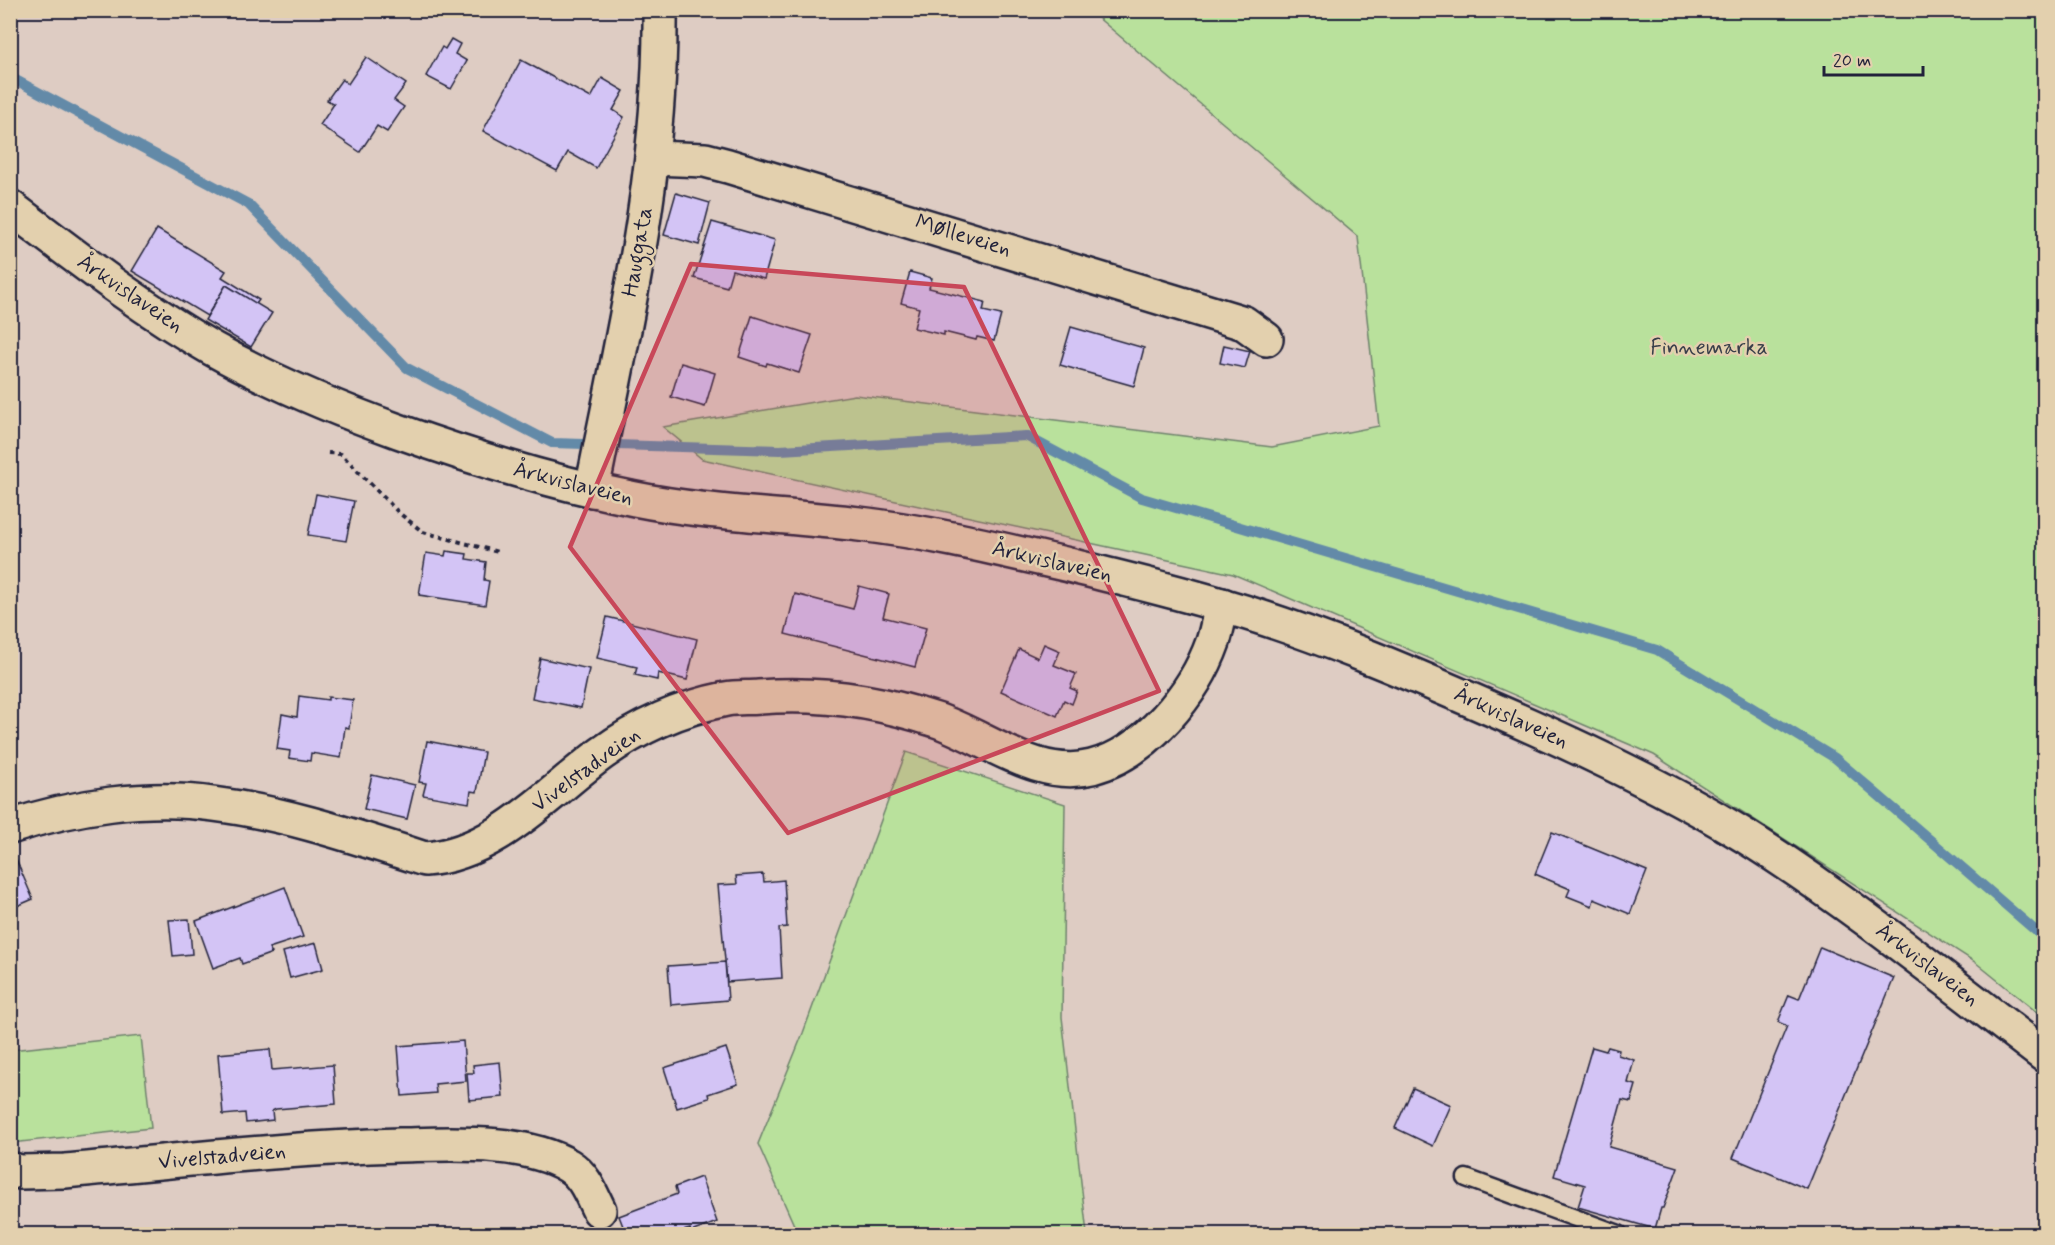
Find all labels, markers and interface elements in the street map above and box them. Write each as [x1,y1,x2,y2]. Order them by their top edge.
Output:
scale bar [1824,39,1923,77]
text: 20 m [1833,49,1871,73]
street label: Hauggata [616,205,663,300]
street label: Mølleveien [912,208,1014,264]
street label: Årkvislaveien [71,247,189,340]
park label: Finnemarka [1650,334,1768,362]
street label: Årkvislaveien [510,455,636,512]
street label: Årkvislaveien [989,534,1115,589]
street label: Årkvislaveien [1449,679,1573,756]
street label: Vivelstadveien [526,721,646,819]
street label: Årkvislaveien [1870,916,1985,1013]
street label: Vivelstadveien [157,1137,287,1177]

